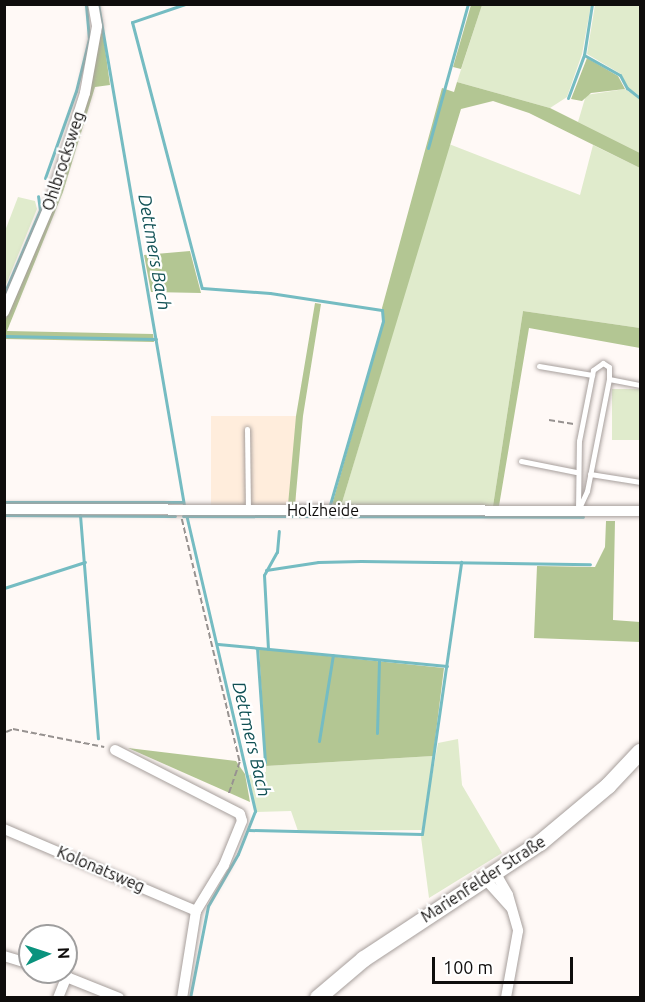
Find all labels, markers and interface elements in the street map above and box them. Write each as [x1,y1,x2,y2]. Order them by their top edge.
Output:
street label: Ohlbrocksweg [38,109,88,213]
water label: Dettmers Bach [134,192,176,312]
street label: Holzheide [287,500,359,520]
water label: Dettmers Bach [228,679,276,799]
street label: Marienfelder Straße [417,832,549,926]
street label: Kolonatsweg [54,842,148,896]
north arrow [18,924,78,984]
scale bar [435,945,576,983]
text: N [55,947,73,960]
text: 100 m [443,957,493,977]

